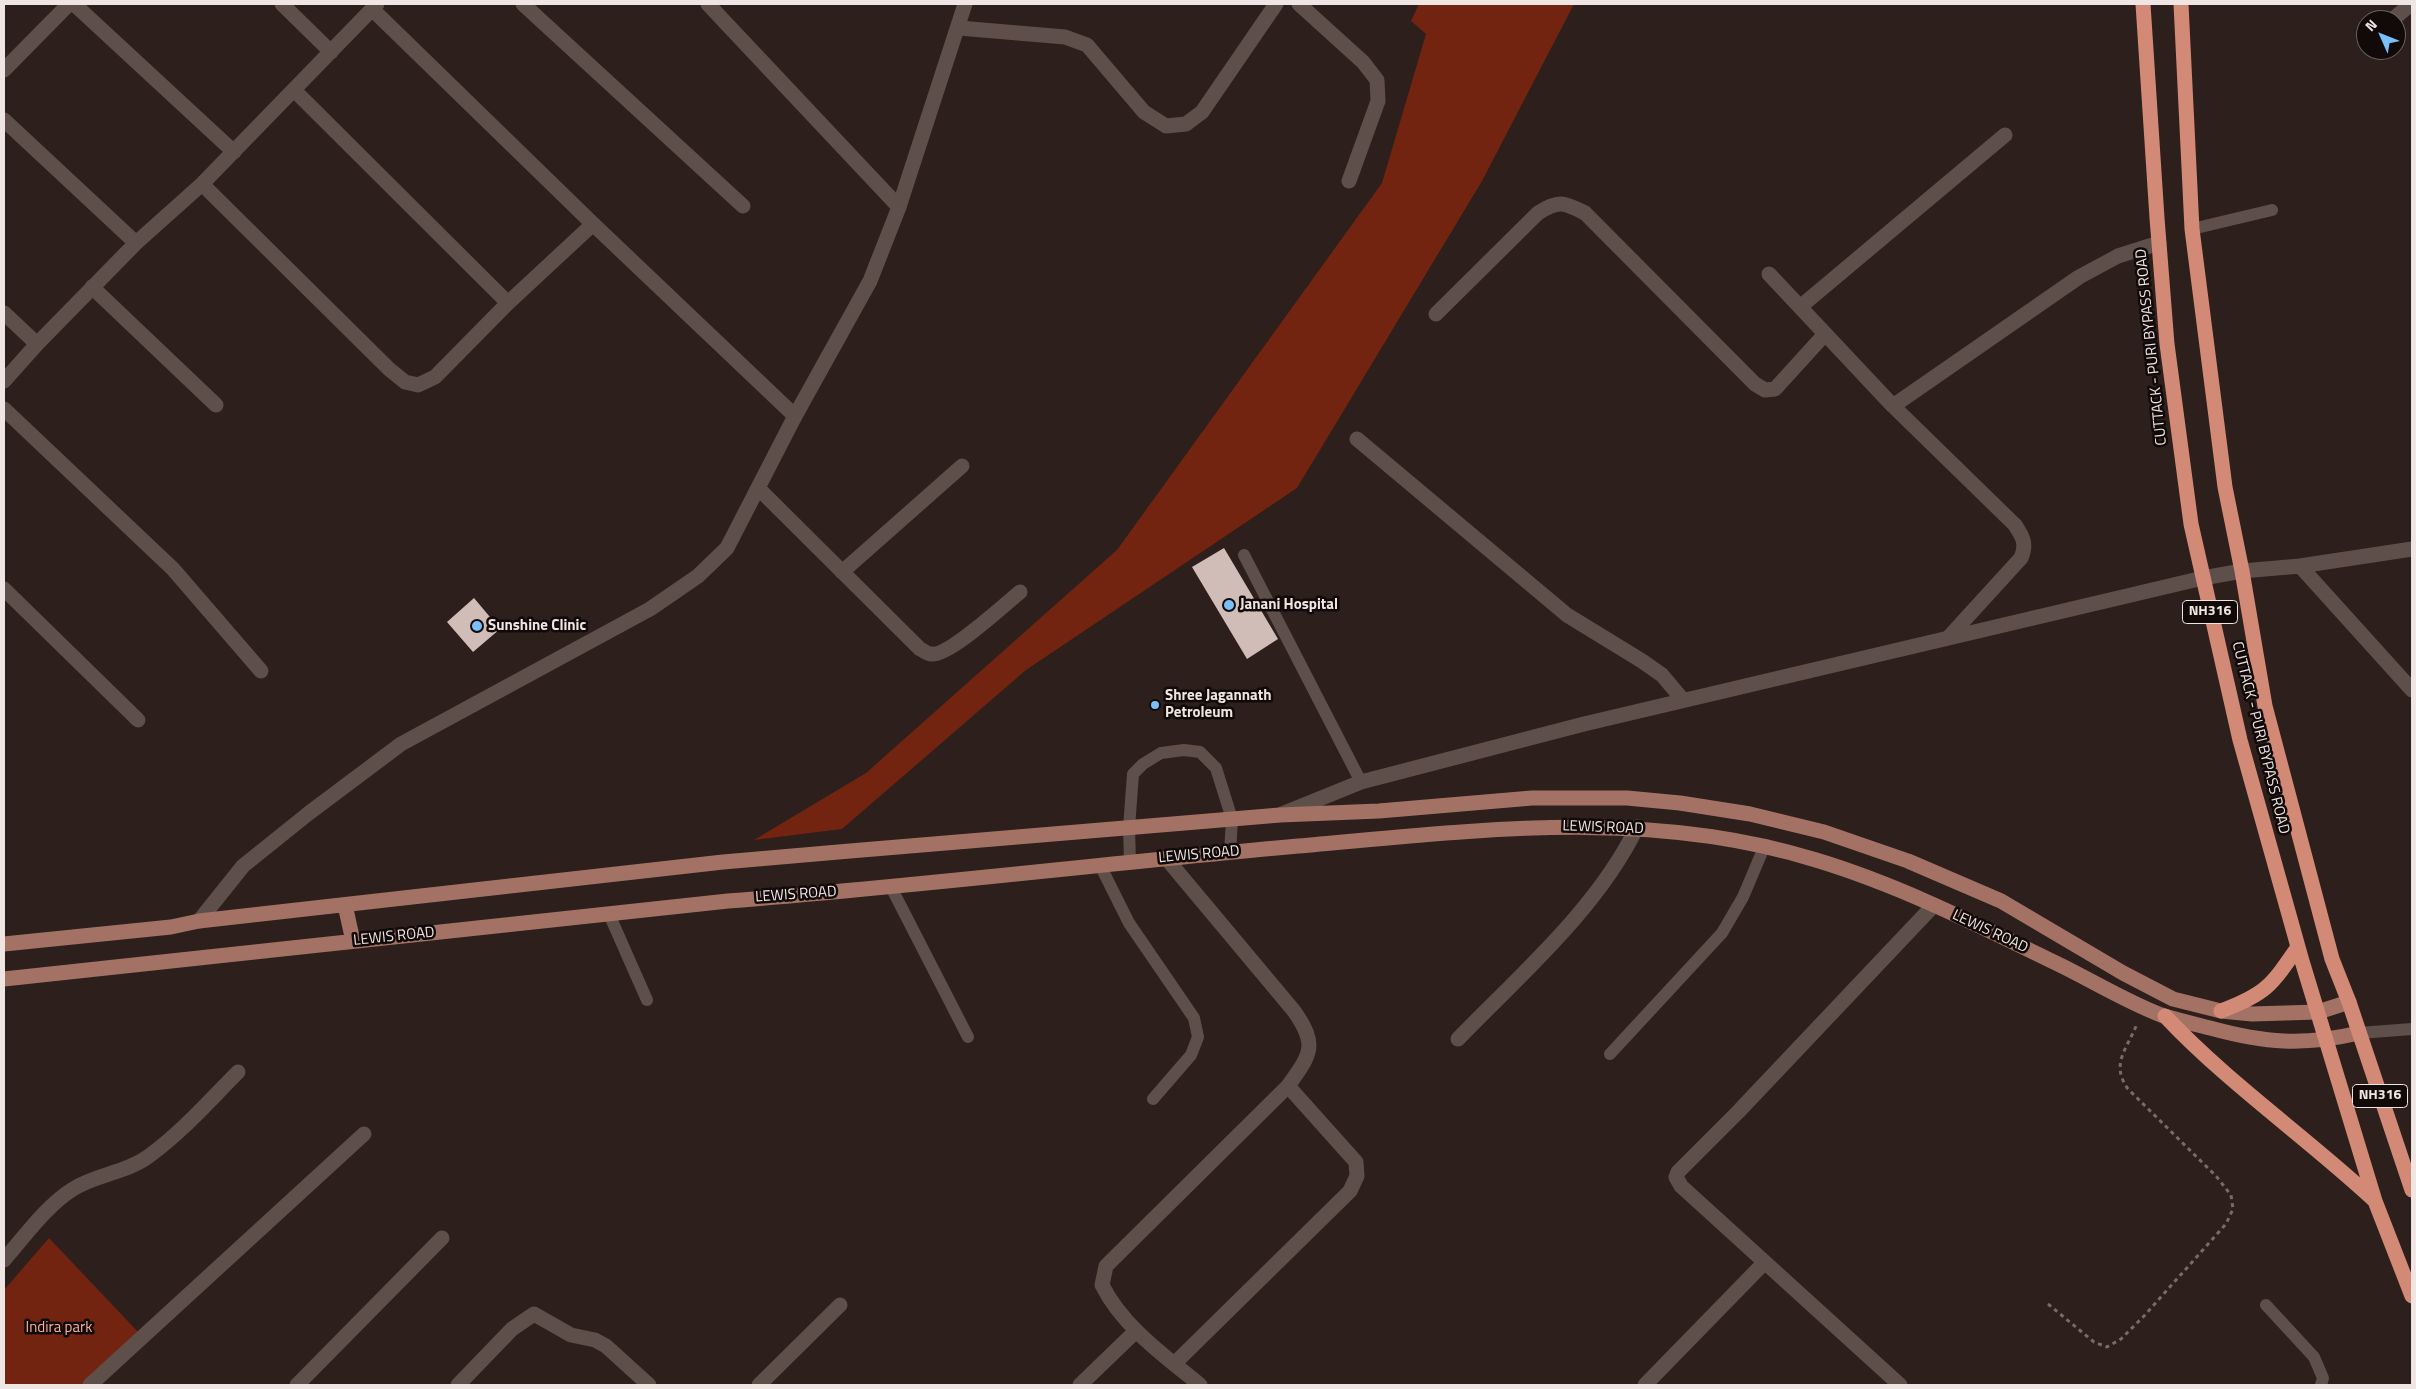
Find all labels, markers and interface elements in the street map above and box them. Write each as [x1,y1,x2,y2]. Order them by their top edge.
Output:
north arrow [2356,10,2406,60]
text: N [2360,14,2381,36]
street label: CUTTACK - PURI BYPASS ROAD [2133,248,2171,446]
place label: Janani Hospital [1240,596,1338,614]
marker: Janani Hospital [1222,598,1236,612]
road number: NH316 [2182,600,2238,624]
place label: Sunshine Clinic [488,617,586,635]
marker: Sunshine Clinic [470,619,484,633]
street label: CUTTACK - PURI BYPASS ROAD [2227,640,2293,836]
place label: Shree Jagannath Petroleum [1165,687,1272,722]
marker: Shree Jagannath Petroleum [1149,699,1161,711]
street label: LEWIS ROAD [1562,818,1644,838]
street label: LEWIS ROAD [1158,842,1240,868]
street label: LEWIS ROAD [755,883,837,907]
street label: LEWIS ROAD [1949,907,2031,957]
street label: LEWIS ROAD [353,924,435,950]
road number: NH316 [2352,1084,2408,1108]
park label: Indira park [26,1319,92,1337]

